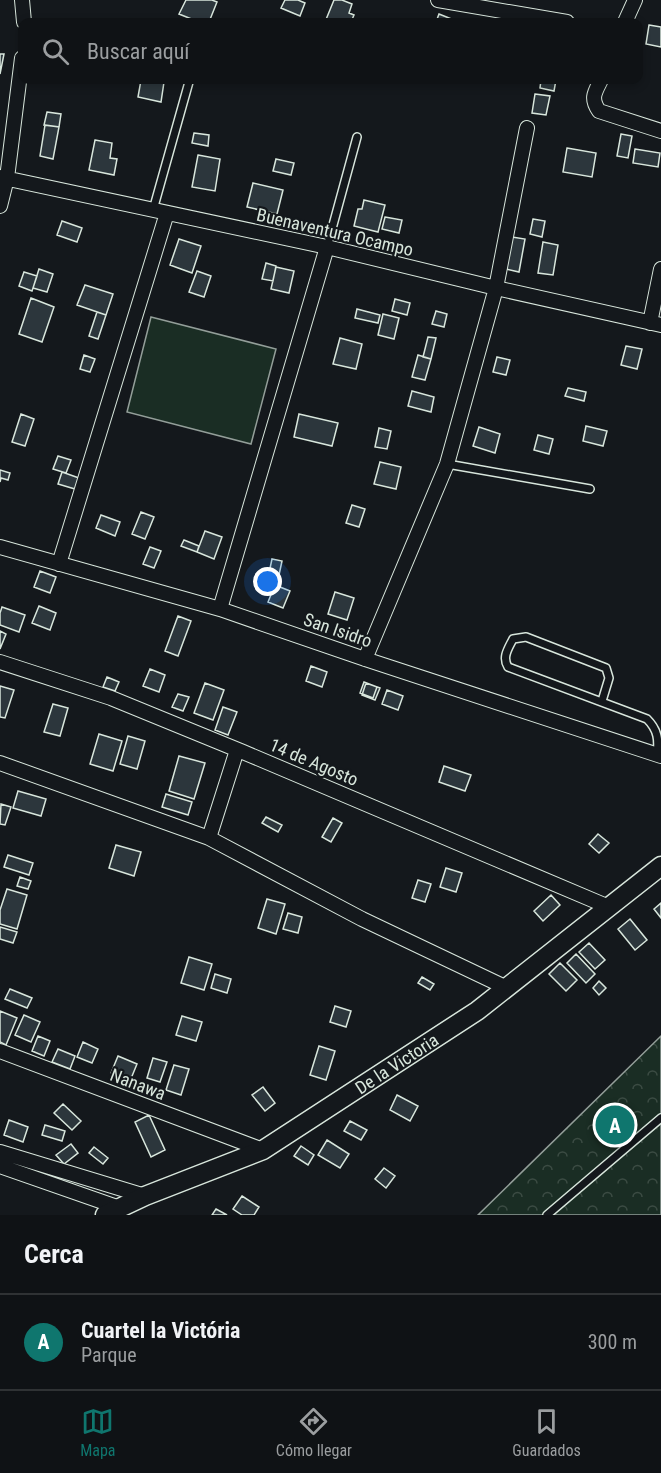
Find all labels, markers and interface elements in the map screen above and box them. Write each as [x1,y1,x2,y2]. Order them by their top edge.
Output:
search box [18,18,643,84]
icon: search [39,35,72,68]
text: Buscar aquí [87,39,190,64]
street label: Buenaventura Ocampo [255,204,415,260]
your location [253,567,282,596]
street label: San Isidro [301,609,375,651]
street label: 14 de Agosto [267,734,361,790]
street label: De la Victoria [351,1029,442,1098]
street label: Nanawa [107,1064,169,1104]
pin: A [596,1102,634,1148]
text: Cerca [24,1239,84,1269]
text: Cuartel la Victória [81,1318,240,1343]
text: A [38,1330,49,1354]
text: 300 m [588,1330,637,1354]
text: Parque [81,1343,137,1367]
tab: Mapa [80,1405,115,1460]
tab: Cómo llegar [276,1405,352,1460]
tab: Guardados [512,1405,581,1460]

